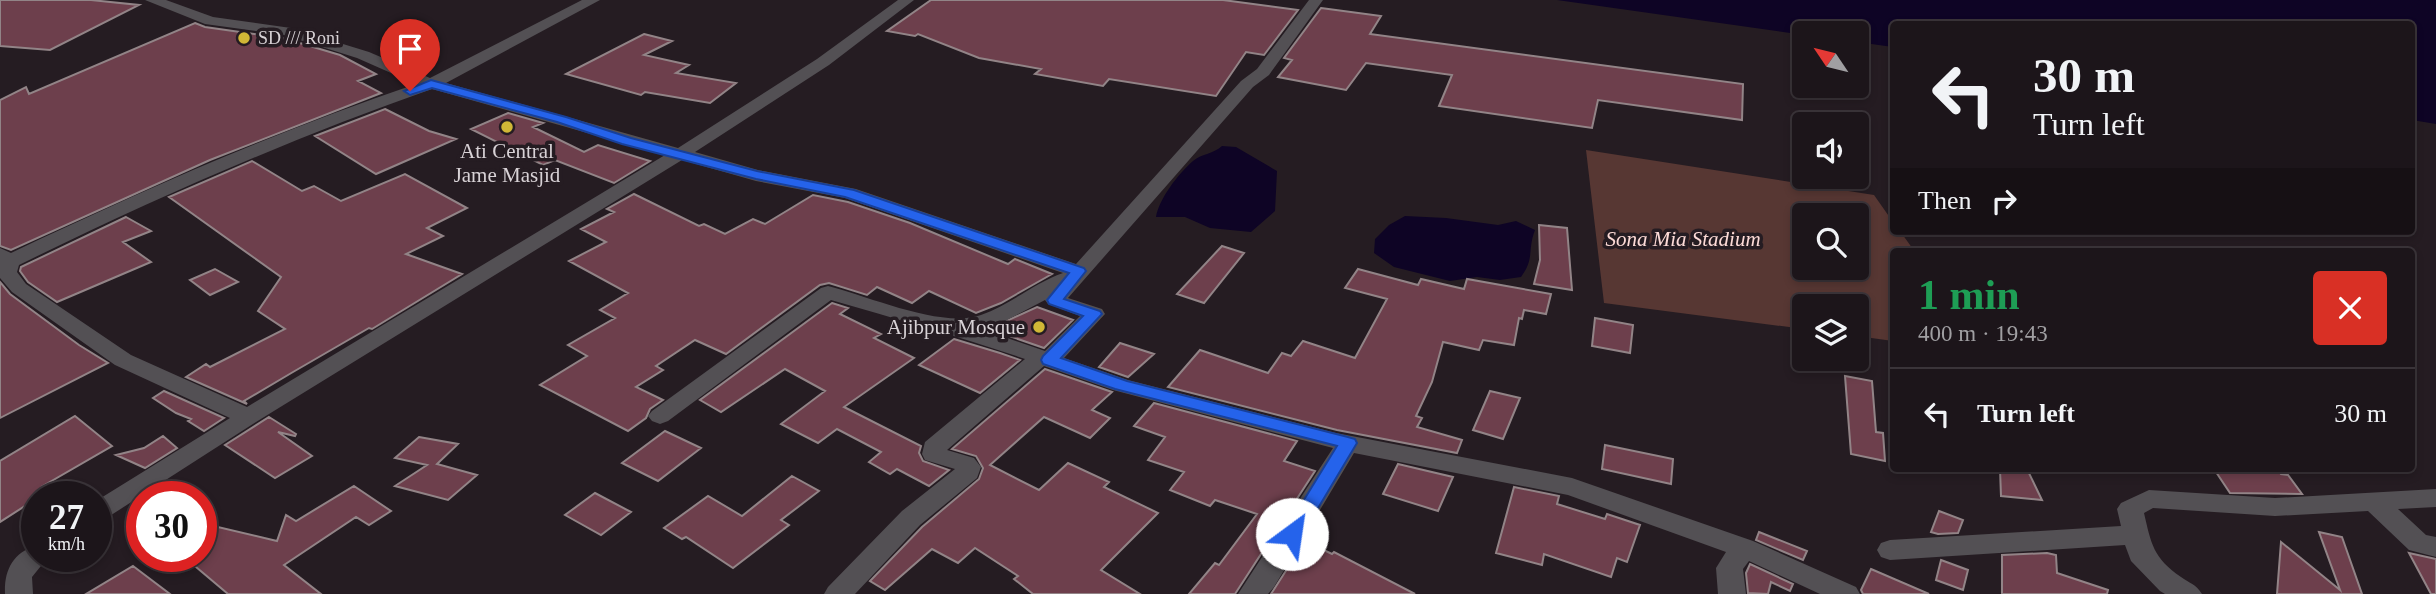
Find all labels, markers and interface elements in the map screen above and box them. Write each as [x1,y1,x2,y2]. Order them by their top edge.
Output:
pin [380,19,440,91]
north arrow [1792,21,1869,98]
map controls [1792,21,1869,371]
place label: SD /// Roni [258,28,340,48]
marker: SD /// Roni [236,30,252,46]
icon: arrive [391,30,429,68]
text: 30 m [2033,48,2135,103]
icon: left [1918,49,2009,140]
text: Turn left [2033,106,2145,142]
button: sound [1792,112,1869,189]
marker: Ati Central Jame Masjid [499,119,515,135]
place label: Ati Central Jame Masjid [454,139,561,187]
icon: right [1985,182,2023,220]
text: Then [1918,186,1971,215]
button: search [1792,203,1869,280]
park label: Sona Mia Stadium [1605,227,1761,251]
button: close [2313,271,2387,345]
text: 1 min [1918,272,2020,318]
button: layers [1792,294,1869,371]
place label: Ajibpur Mosque [887,315,1025,339]
marker: Ajibpur Mosque [1031,319,1047,335]
text: 400 m · 19:43 [1918,321,2048,346]
icon: left [1918,395,1956,433]
text: Turn left [1977,399,2075,428]
text: 30 m [2334,399,2387,428]
speed limit sign: 30 [126,481,217,572]
position arrow [1255,497,1329,571]
text: 27 [49,498,84,537]
text: km/h [48,534,85,554]

